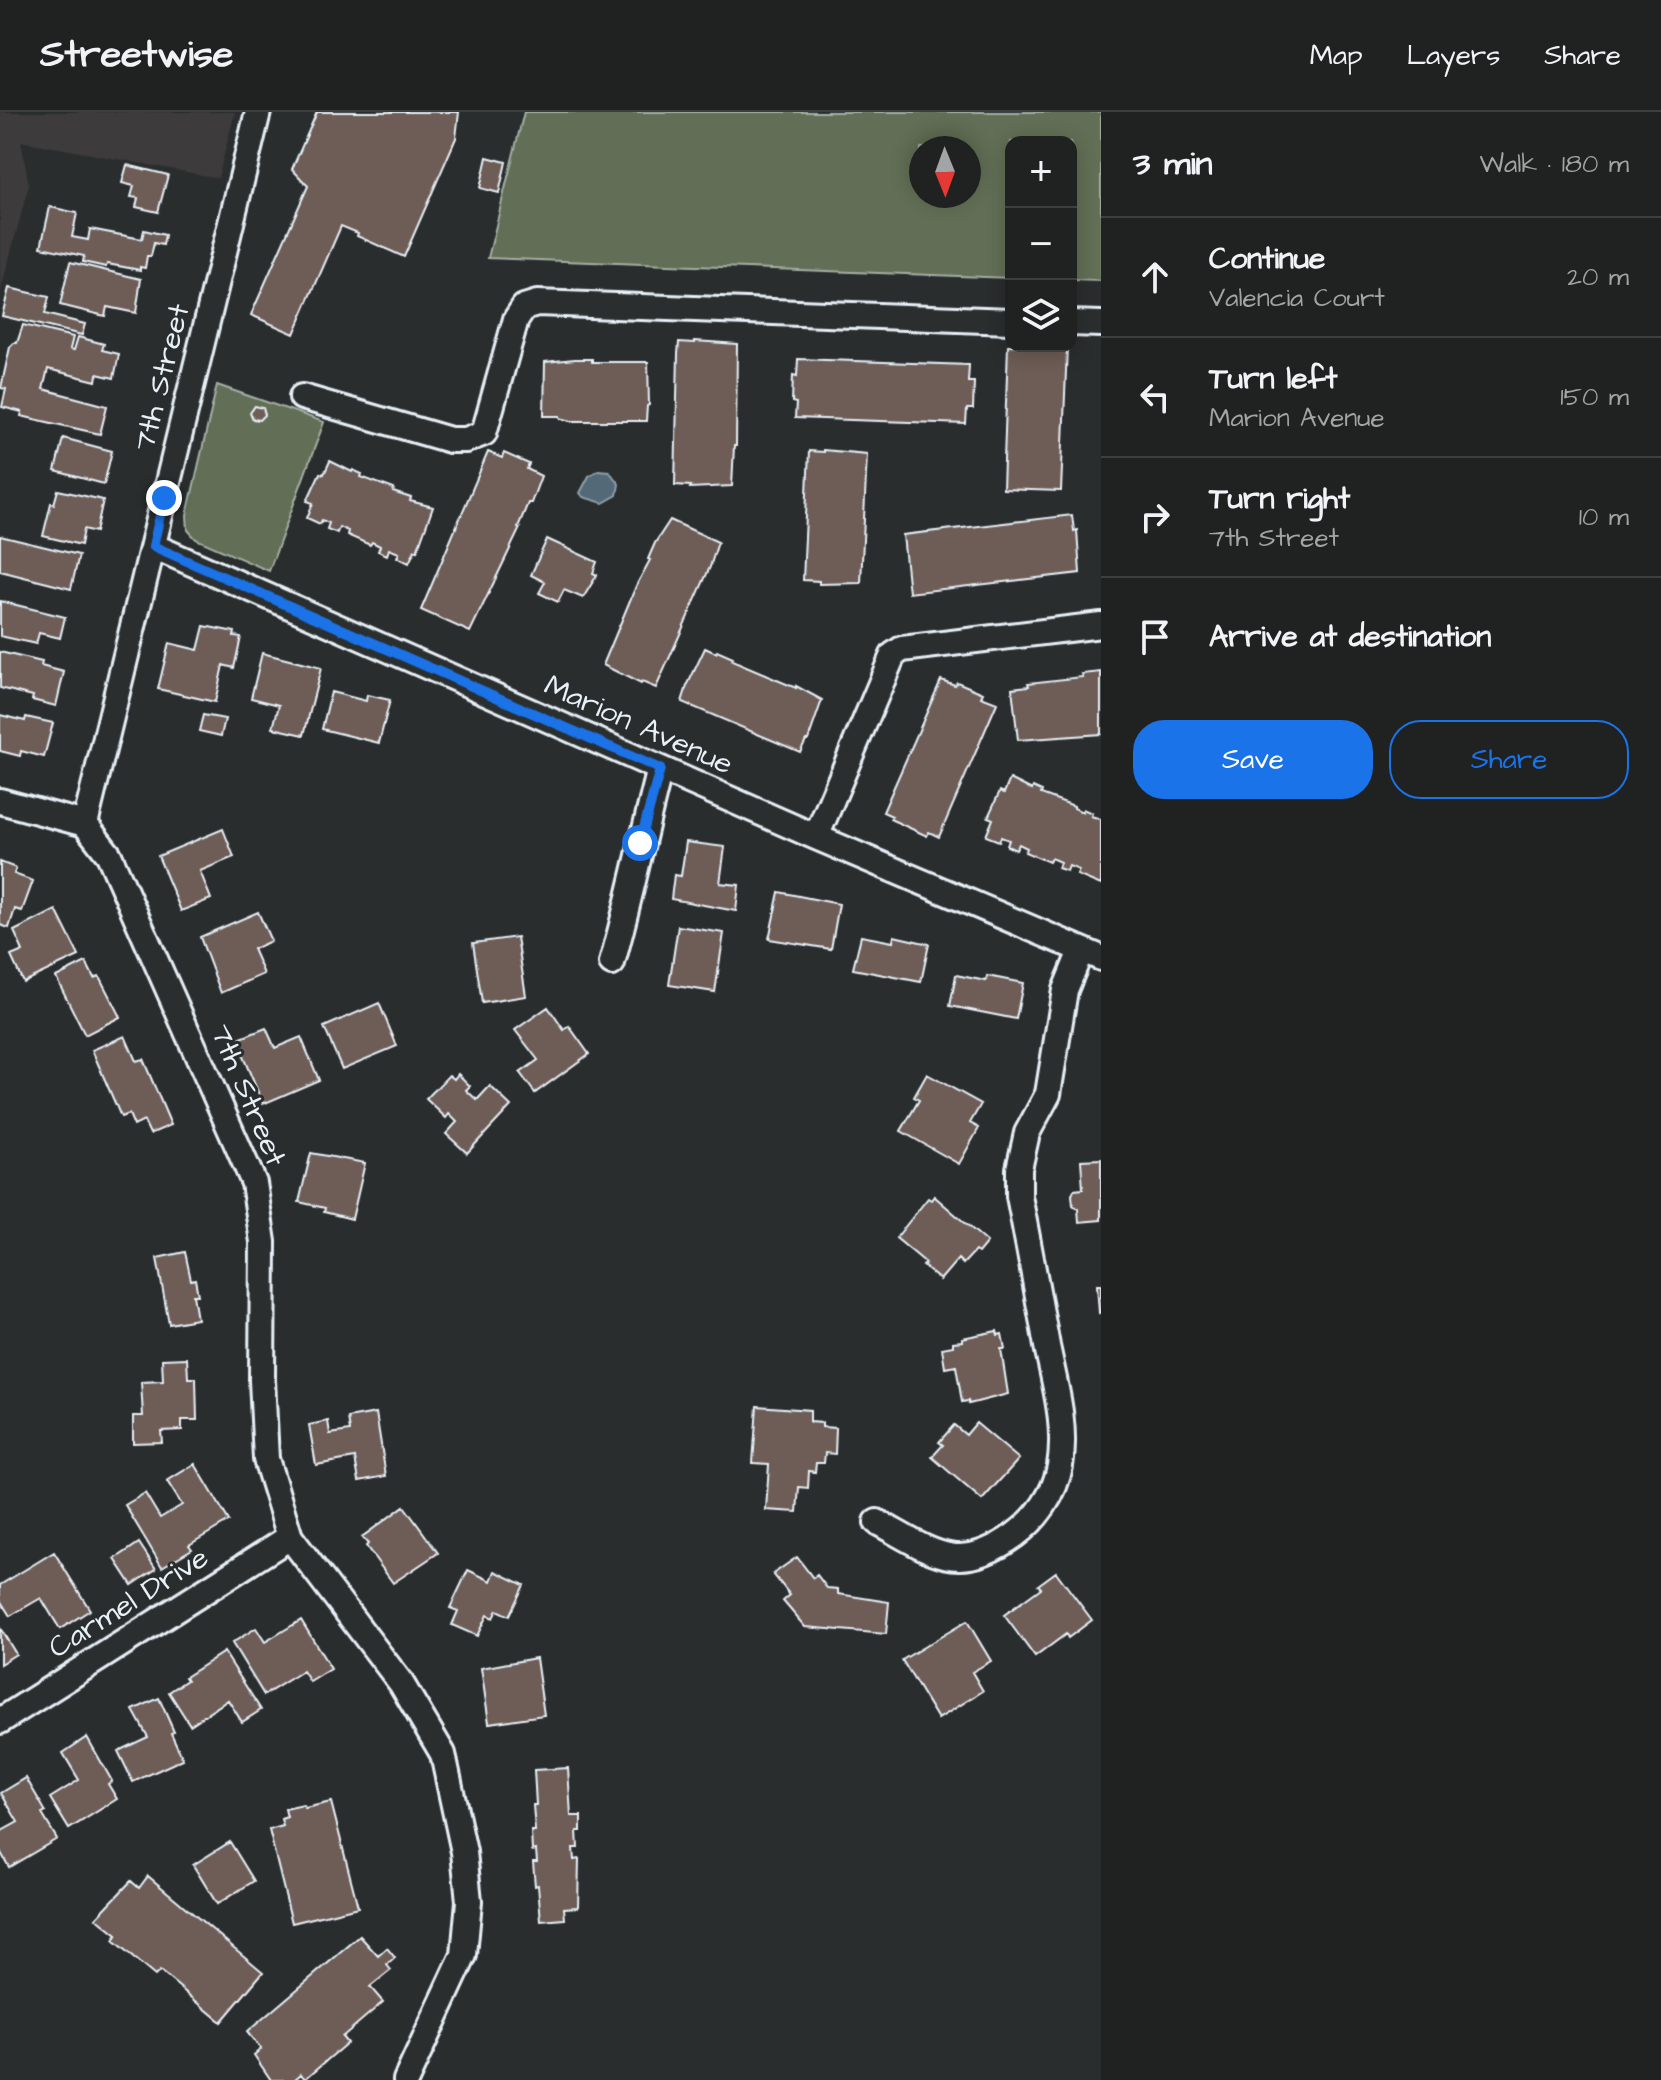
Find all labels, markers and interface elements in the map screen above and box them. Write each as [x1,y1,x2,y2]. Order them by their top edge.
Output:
text: Streetwise [40,29,233,81]
text: Map [1310,36,1363,75]
text: Layers [1407,36,1500,75]
text: Share [1544,36,1621,75]
north arrow [909,136,981,208]
map controls [1005,136,1077,352]
button: + [1005,136,1077,208]
text: 3 min [1133,140,1213,188]
text: Walk · 180 m [1480,146,1629,182]
button: − [1005,208,1077,280]
text: Continue [1209,238,1325,280]
icon: ahead [1133,255,1177,299]
text: 20 m [1567,259,1629,295]
button: layers [1005,280,1077,352]
text: Valencia Court [1209,280,1385,316]
street label: 7th Street [123,299,200,455]
text: Turn left [1209,358,1337,400]
icon: left [1133,375,1177,419]
text: 150 m [1560,379,1629,415]
text: Marion Avenue [1209,400,1385,436]
text: Turn right [1209,478,1350,520]
route end [146,480,182,516]
icon: right [1133,495,1177,539]
text: 10 m [1579,499,1629,535]
text: 7th Street [1209,520,1339,556]
icon: arrive [1133,615,1177,659]
text: Arrive at destination [1209,616,1491,658]
street label: Marion Avenue [538,665,740,785]
button: Save [1133,720,1373,799]
button: Share [1389,720,1629,799]
route start [622,825,658,861]
street label: 7th Street [199,1018,297,1173]
street label: Carmel Drive [40,1537,217,1669]

